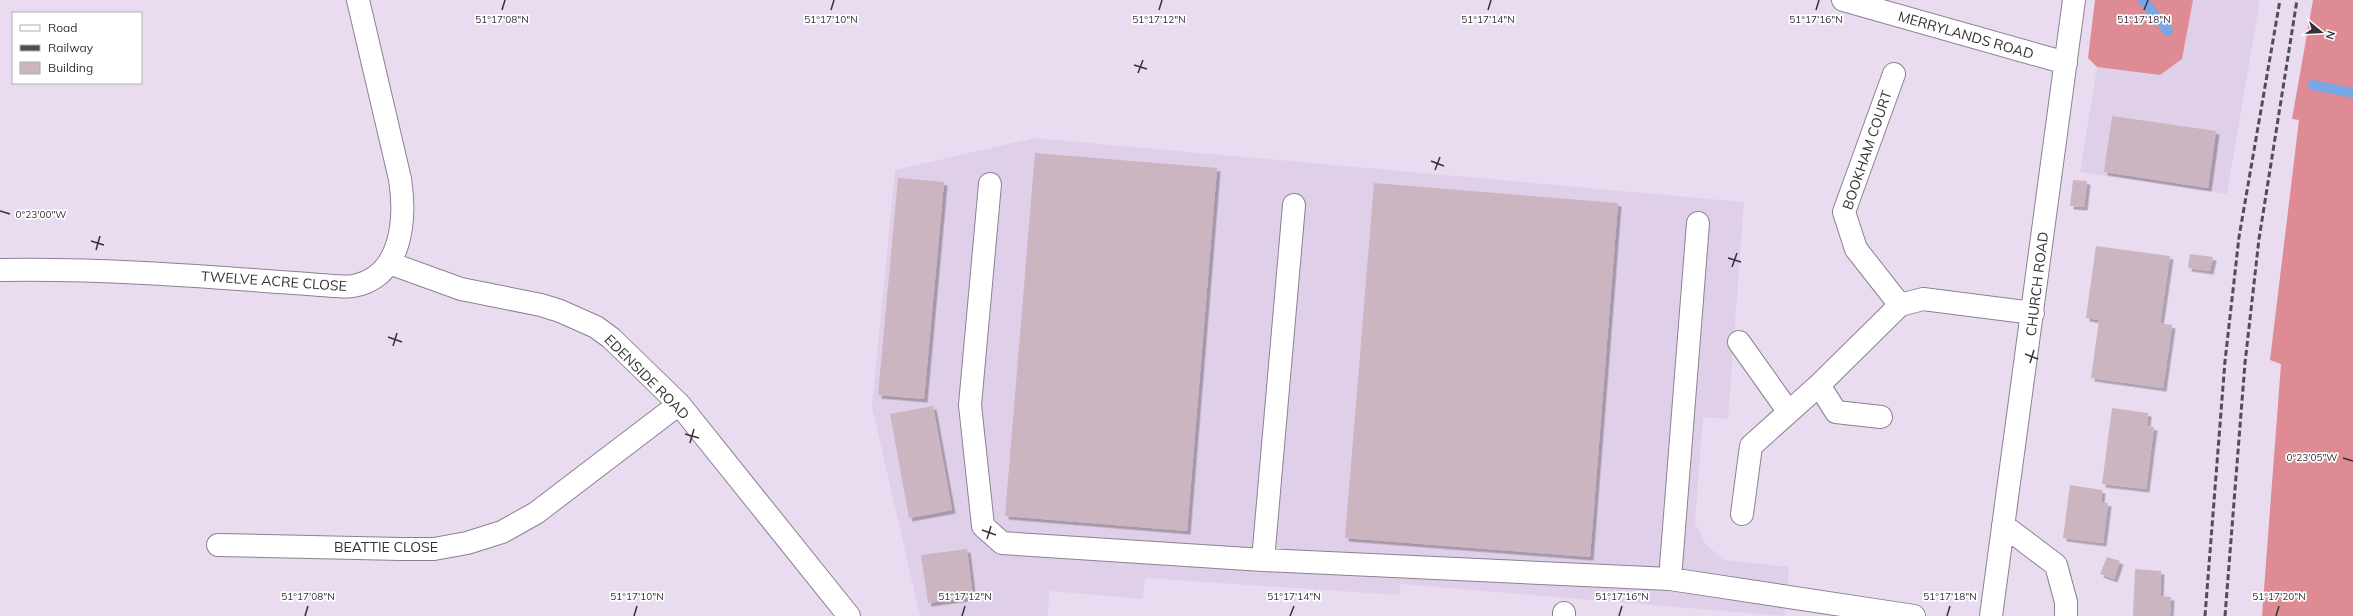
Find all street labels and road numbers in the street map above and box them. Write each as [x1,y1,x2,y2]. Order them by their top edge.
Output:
street label: MERRYLANDS ROAD [1896,7,2036,63]
street label: BOOKHAM COURT [1838,88,1896,212]
street label: CHURCH ROAD [2022,231,2052,337]
street label: TWELVE ACRE CLOSE [200,267,348,295]
street label: EDENSIDE ROAD [601,331,693,423]
street label: BEATTIE CLOSE [334,538,438,556]

